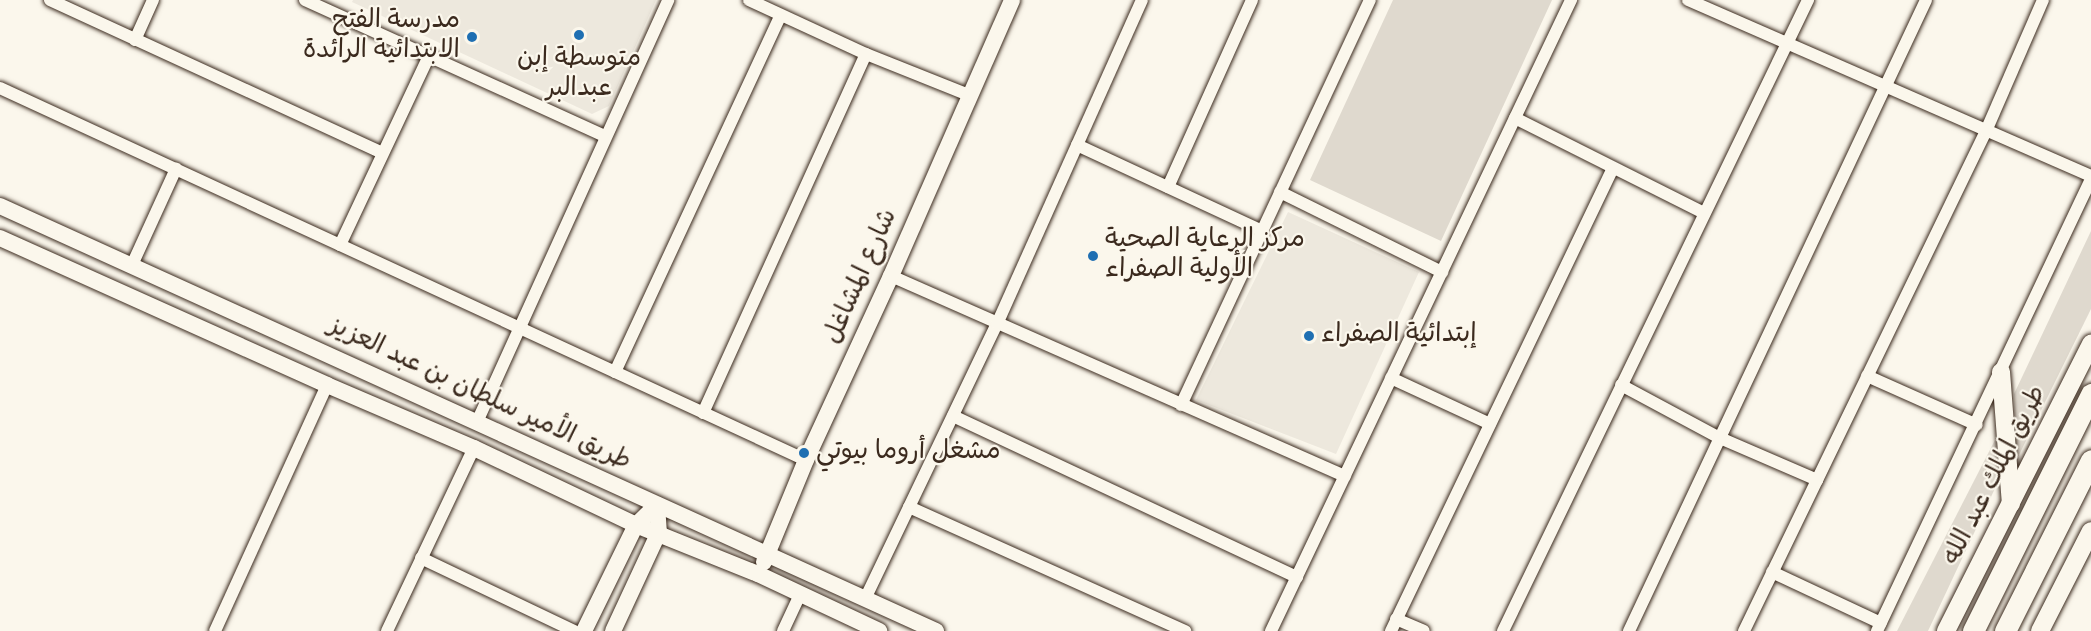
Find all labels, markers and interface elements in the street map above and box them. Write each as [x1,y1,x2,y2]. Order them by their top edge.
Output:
place label: مدرسة الفتح الابتدائية الرائدة [303,6,460,67]
marker: متوسطة إبن عبدالبر [572,28,586,42]
marker: مدرسة الفتح الابتدائية الرائدة [465,30,479,44]
place label: متوسطة إبن عبدالبر [517,44,641,106]
street label: شارع المشاغل [818,205,906,349]
place label: مركز الرعاية الصحية الأولية الصفراء [1105,225,1305,286]
marker: مركز الرعاية الصحية الأولية الصفراء [1086,249,1100,263]
street label: طريق الأمير سلطان بن عبد العزيز [323,311,635,479]
place label: إبتدائية الصفراء [1321,320,1477,352]
marker: إبتدائية الصفراء [1302,329,1316,343]
street label: طريق الملك عبد الله [1937,381,2055,571]
place label: مشغل أروما بيوتي [816,437,1001,469]
marker: مشغل أروما بيوتي [797,446,811,460]

